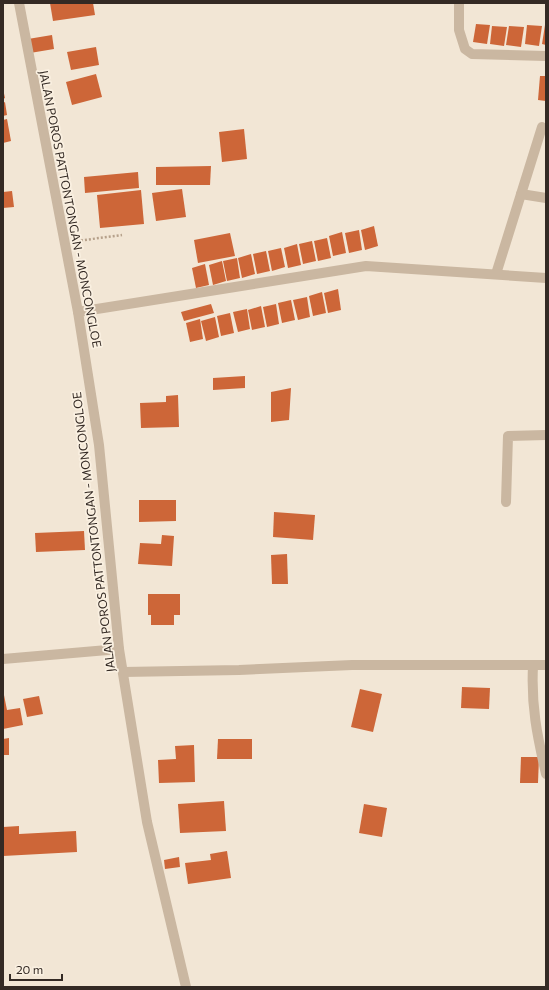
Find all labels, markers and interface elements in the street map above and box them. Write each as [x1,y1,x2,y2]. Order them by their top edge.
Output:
street label: JALAN POROS PATTONTONGAN - MONCONGLOE [36,69,105,349]
street label: JALAN POROS PATTONTONGAN - MONCONGLOE [69,391,118,673]
scale bar [10,956,62,982]
text: 20 m [16,962,43,976]

